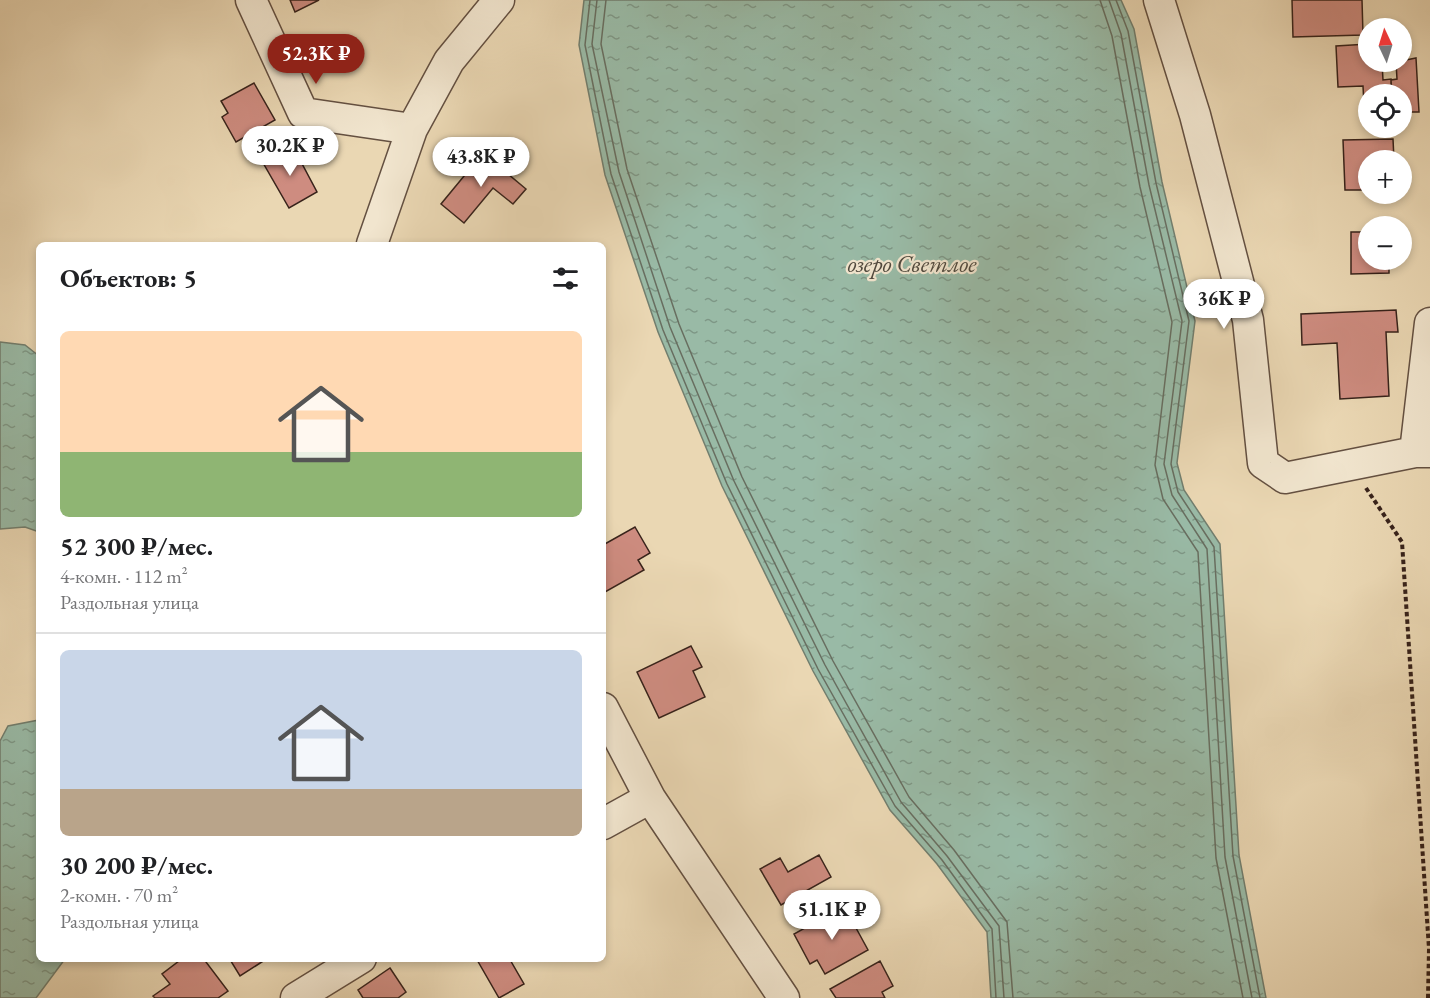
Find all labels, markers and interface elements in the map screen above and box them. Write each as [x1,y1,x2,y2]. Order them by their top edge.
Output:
north arrow [1358,18,1412,72]
map controls [1358,18,1412,270]
pin: 52.3K ₽ [261,34,371,85]
text: 52.3K ₽ [282,40,350,66]
button: locate [1358,84,1412,138]
pin: 30.2K ₽ [235,126,345,177]
text: 30.2K ₽ [256,132,324,158]
pin: 43.8K ₽ [426,137,536,188]
text: 43.8K ₽ [447,143,515,169]
button: + [1358,150,1412,204]
button: − [1358,216,1412,270]
water label: озеро Светлое [848,248,977,279]
text: Объектов: 5 [60,261,197,295]
icon: filters [549,262,582,295]
pin: 36K ₽ [1182,279,1266,330]
text: 36K ₽ [1197,285,1251,311]
icon: home [267,370,375,478]
text: 52 300 ₽/мес. [60,529,213,563]
text: 4-комн. · 112 m² [60,563,188,589]
text: Раздольная улица [60,589,199,615]
icon: home [267,689,375,797]
text: 30 200 ₽/мес. [60,848,213,882]
text: 2-комн. · 70 m² [60,882,178,908]
pin: 51.1K ₽ [777,890,887,941]
text: 51.1K ₽ [798,896,866,922]
text: Раздольная улица [60,908,199,934]

